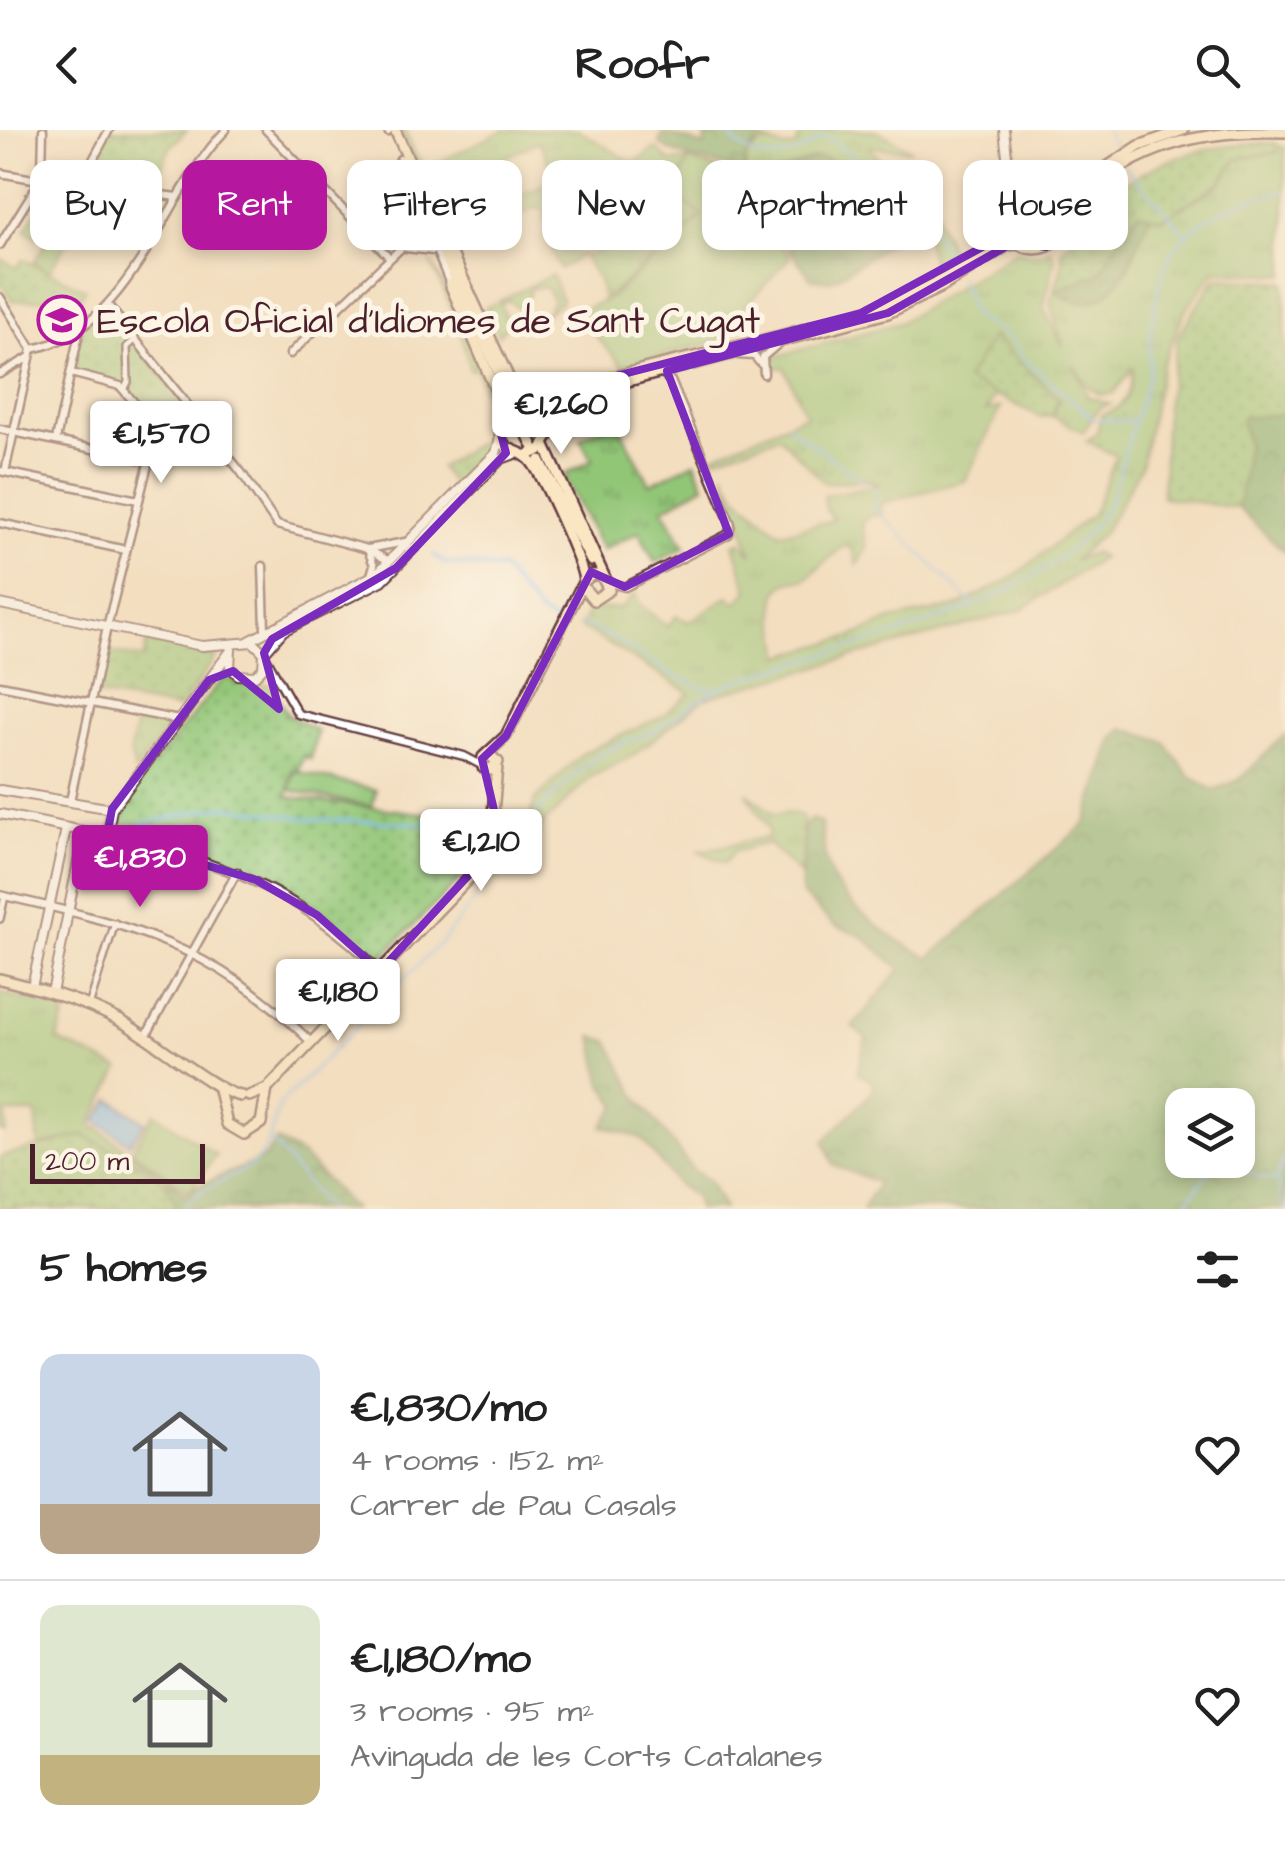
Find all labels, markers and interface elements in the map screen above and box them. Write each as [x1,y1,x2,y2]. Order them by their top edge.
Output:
text: Roofr [575,34,710,96]
icon: back [40,38,95,93]
icon: search [1190,38,1245,93]
chip: Buy [30,160,162,250]
chip: Rent [182,160,327,250]
chip: Filters [347,160,522,250]
chip: New [542,160,682,250]
chip: Apartment [702,160,943,250]
chip: House [963,160,1128,250]
school or university icon: Escola Oficial d'Idiomes de Sant Cugat [36,294,88,346]
place label: Escola Oficial d'Idiomes de Sant Cugat [97,296,760,348]
pin: €1,260 [480,372,642,457]
text: €1,260 [514,382,608,427]
pin: €1,570 [80,401,242,486]
text: €1,570 [112,411,210,456]
pin: €1,210 [400,809,562,894]
text: €1,210 [442,819,520,864]
pin: €1,830 [59,825,221,910]
text: €1,830 [94,835,186,880]
pin: €1,180 [257,959,419,1044]
text: €1,180 [298,969,378,1014]
map controls [1165,1088,1255,1178]
button: layers [1165,1088,1255,1178]
scale bar [30,1139,205,1184]
text: 200 m [45,1142,129,1181]
text: 5 homes [40,1240,207,1298]
icon: filters [1190,1242,1245,1297]
text: €1,830/mo [350,1380,547,1438]
icon: home [120,1394,240,1514]
icon: heart [1190,1427,1245,1482]
text: 4 rooms · 152 m² [350,1438,604,1483]
text: Carrer de Pau Casals [350,1483,677,1528]
text: €1,180/mo [350,1631,531,1689]
icon: home [120,1645,240,1765]
icon: heart [1190,1678,1245,1733]
text: 3 rooms · 95 m² [350,1689,594,1734]
text: Avinguda de les Corts Catalanes [350,1734,823,1779]

